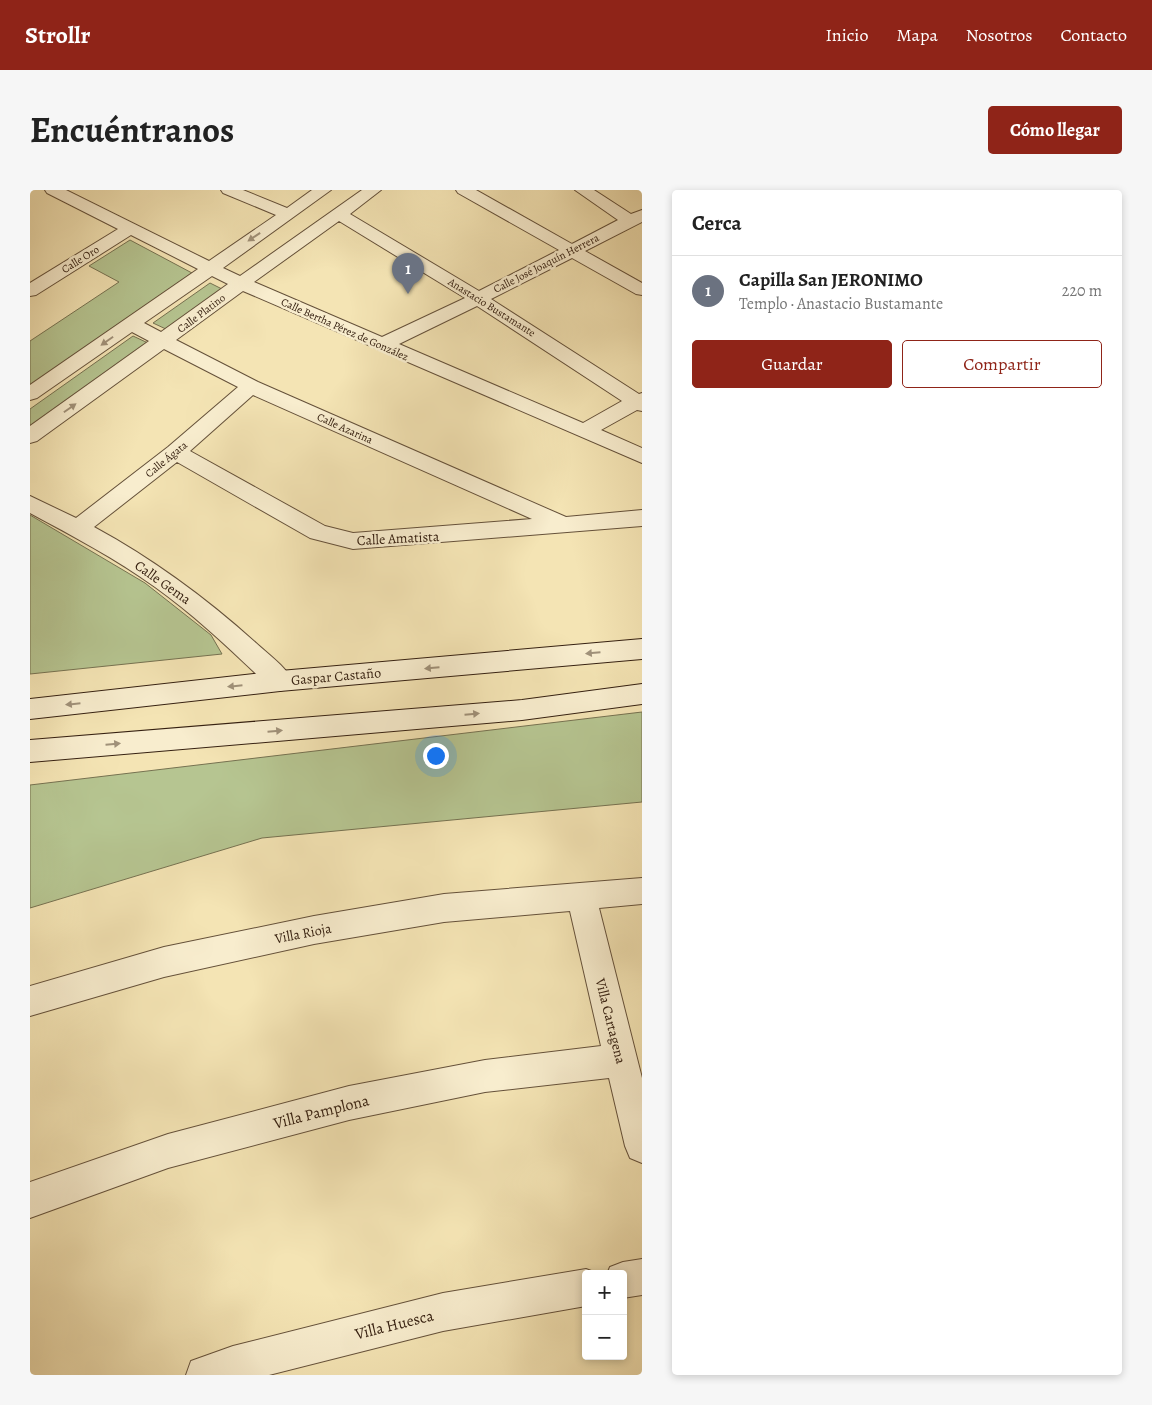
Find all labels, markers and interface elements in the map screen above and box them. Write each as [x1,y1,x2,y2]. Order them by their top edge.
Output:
text: Strollr [25,19,90,51]
text: Inicio [825,23,868,47]
text: Mapa [896,23,938,47]
text: Nosotros [966,23,1032,47]
text: Contacto [1060,23,1127,47]
text: Encuéntranos [30,106,234,154]
button: Cómo llegar [988,106,1122,154]
text: Cerca [692,209,742,237]
street label: Calle José Joaquín Herrera [491,230,602,297]
one-way arrow [247,232,261,242]
street label: Calle Oro [59,242,102,277]
pin: 1 [392,253,424,294]
text: Capilla San JERONIMO [739,267,923,293]
street label: Anastacio Bustamante [444,274,538,340]
text: 1 [705,280,711,302]
text: 220 m [1062,280,1102,302]
street label: Calle Platino [174,290,229,336]
text: Templo · Anastacio Bustamante [739,293,943,315]
street label: Calle Bertha Pérez de González [279,295,411,364]
one-way arrow [100,336,113,346]
button: Guardar [692,340,892,388]
button: Compartir [902,340,1102,388]
one-way arrow [63,403,77,413]
street label: Calle Azarina [315,409,376,448]
street label: Calle Ágata [142,437,191,481]
street label: Calle Amatista [356,527,440,550]
street label: Calle Gema [131,556,195,609]
one-way arrow [585,649,601,657]
street label: Gaspar Castaño [290,663,382,690]
one-way arrow [423,664,439,672]
one-way arrow [227,682,243,690]
one-way arrow [65,700,81,708]
one-way arrow [464,710,480,718]
one-way arrow [268,726,284,734]
one-way arrow [106,740,122,748]
your location [423,743,449,769]
street label: Villa Rioja [272,919,334,948]
street label: Villa Cartagena [590,975,630,1066]
street label: Villa Pamplona [270,1089,372,1135]
map controls [582,1270,627,1360]
button: + [582,1270,627,1315]
street label: Villa Huesca [352,1304,436,1346]
button: − [582,1315,627,1360]

